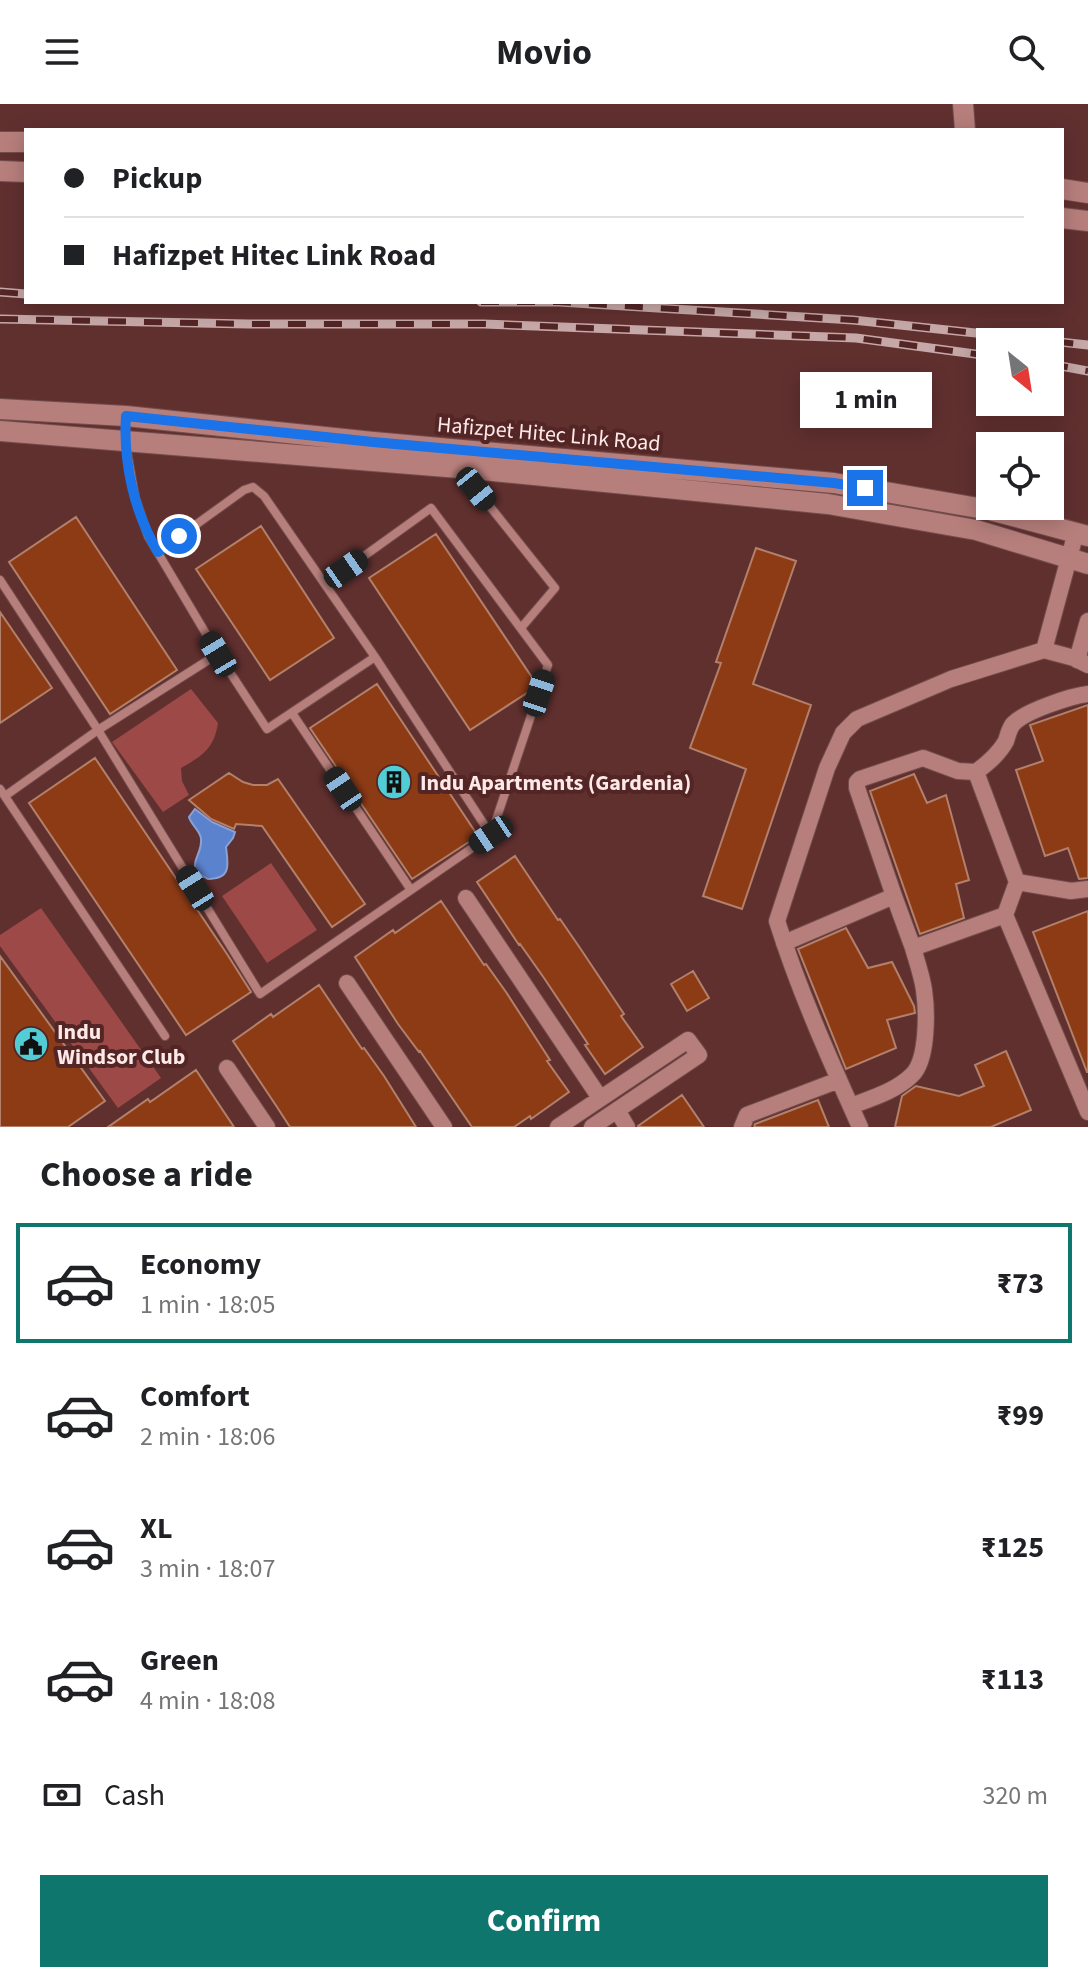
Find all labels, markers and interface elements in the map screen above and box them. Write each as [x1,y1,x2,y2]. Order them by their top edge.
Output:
text: Movio [496,27,592,78]
icon: menu [40,30,84,74]
icon: search [1004,30,1048,74]
text: Pickup [112,157,202,200]
text: Hafizpet Hitec Link Road [112,234,436,277]
north arrow [976,328,1064,416]
map controls [976,328,1064,520]
callout: 1 min [799,372,931,428]
text: 1 min [834,381,898,418]
street label: Hafizpet Hitec Link Road [436,408,662,460]
button: locate [976,432,1064,520]
car [452,463,500,515]
route end [847,470,883,506]
route start [161,518,197,554]
car [319,545,373,593]
car [195,627,241,681]
car [520,666,558,720]
car [320,762,366,816]
building icon: Indu Apartments (Gardenia) [375,763,413,801]
place label: Indu Apartments (Gardenia) [420,767,691,799]
car [464,812,518,858]
car [172,861,218,915]
place label: Indu Windsor Club [57,1016,185,1073]
public building icon: Indu Windsor Club [12,1025,50,1063]
text: Choose a ride [40,1149,253,1200]
text: Economy [140,1243,261,1286]
icon: car [44,1247,116,1319]
text: ₹73 [996,1262,1044,1305]
text: 1 min · 18:05 [140,1286,275,1323]
text: Comfort [140,1375,250,1418]
icon: car [44,1379,116,1451]
text: ₹99 [996,1394,1044,1437]
text: 2 min · 18:06 [140,1418,275,1455]
text: XL [140,1507,173,1550]
icon: car [44,1511,116,1583]
text: ₹125 [981,1526,1044,1569]
text: 3 min · 18:07 [140,1550,275,1587]
text: Green [140,1639,219,1682]
icon: car [44,1643,116,1715]
text: ₹113 [981,1658,1044,1701]
text: 4 min · 18:08 [140,1682,275,1719]
icon: cash [40,1773,84,1817]
text: Cash [104,1774,165,1817]
text: 320 m [982,1777,1048,1814]
button: Confirm [40,1875,1048,1967]

